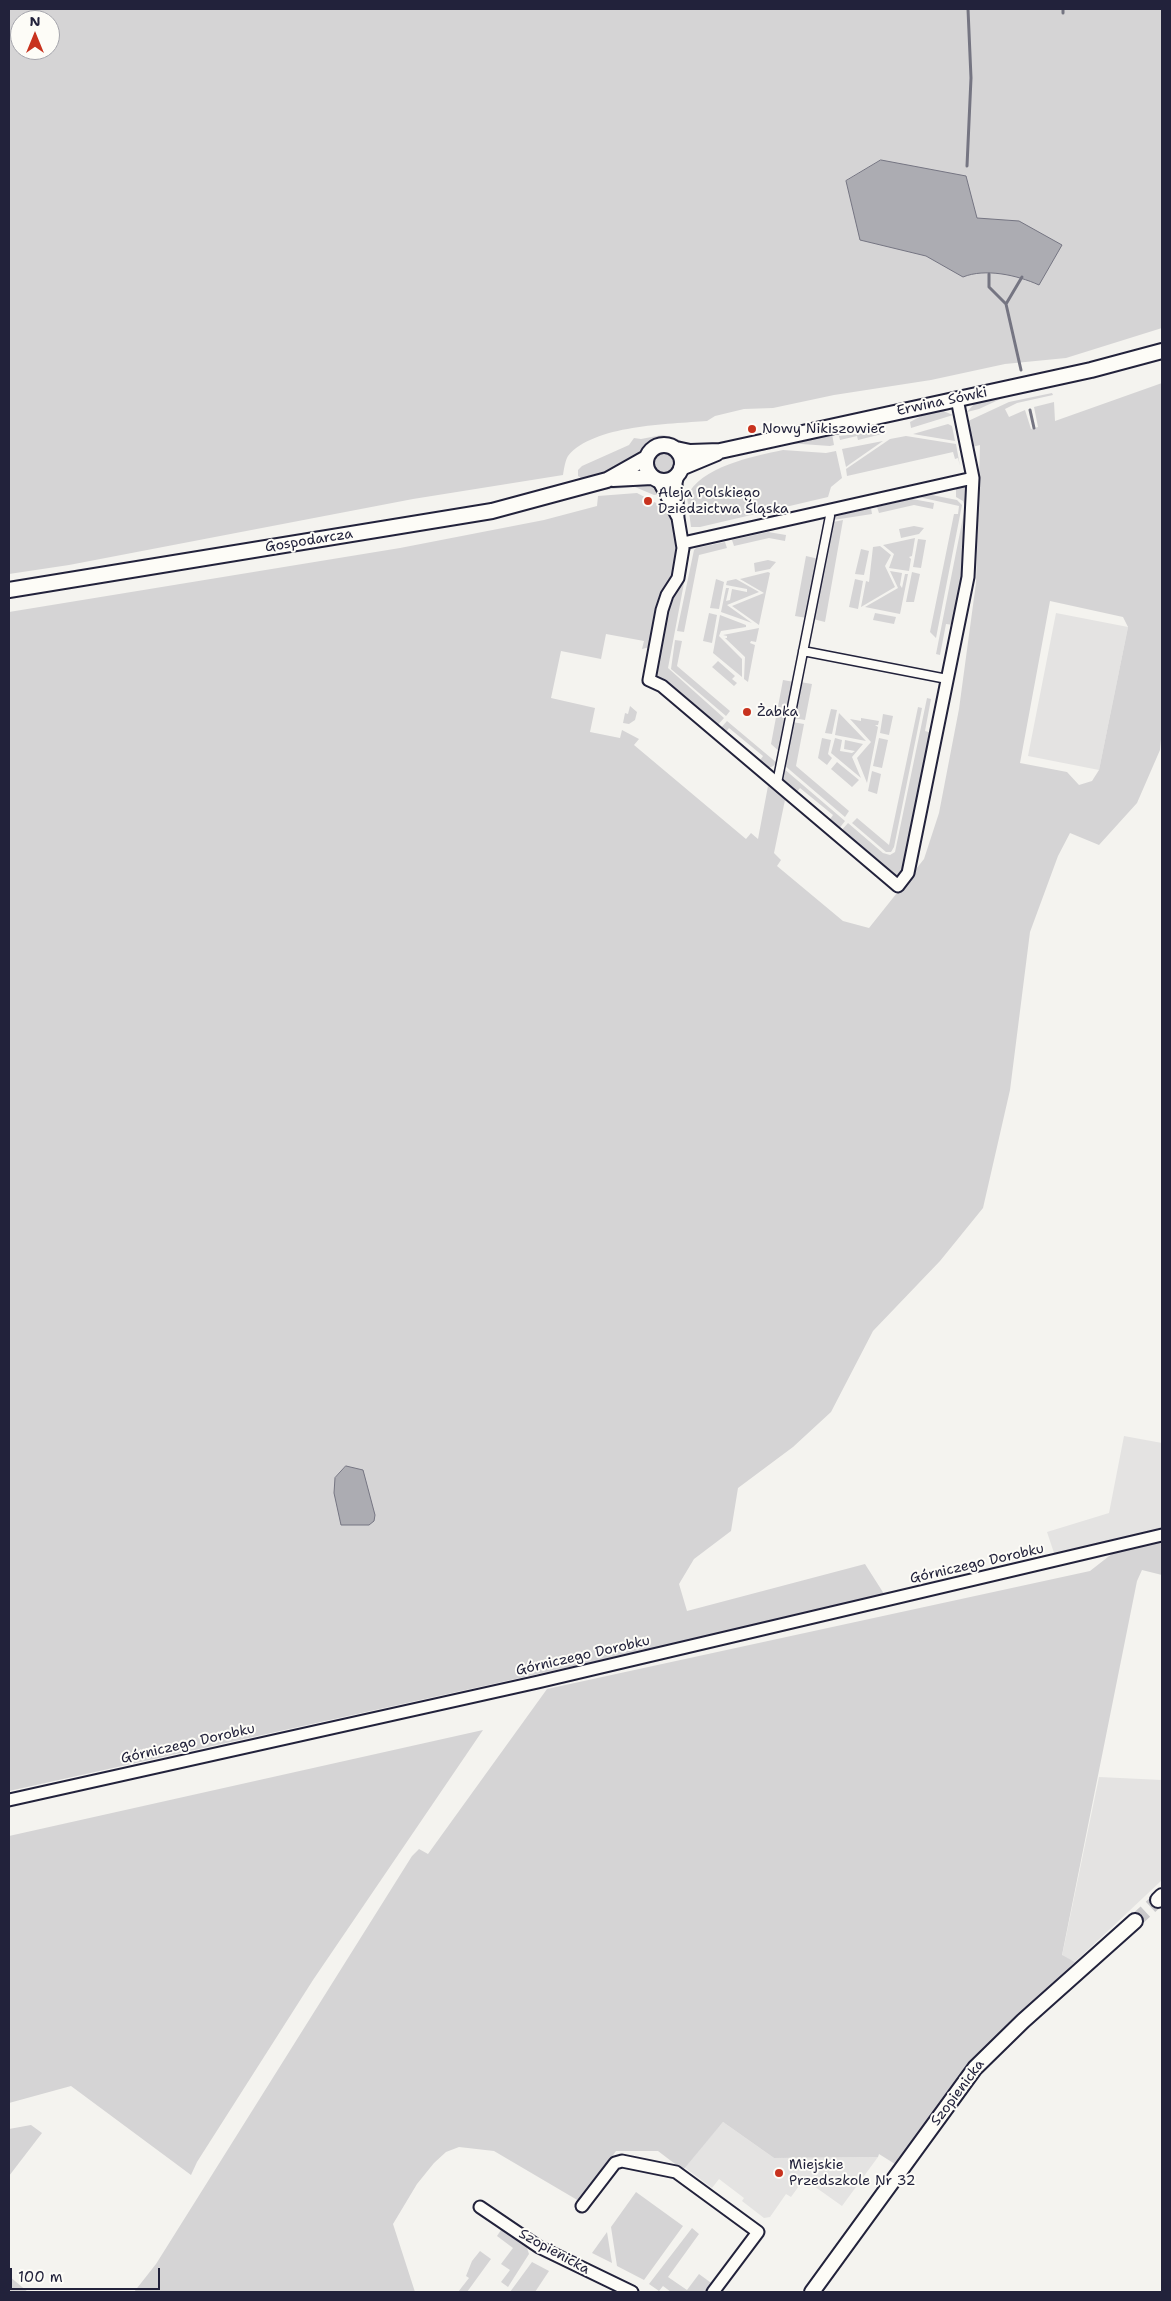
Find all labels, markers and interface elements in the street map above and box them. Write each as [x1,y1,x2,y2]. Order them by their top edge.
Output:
north arrow [10,10,60,60]
text: N [29,12,41,30]
street label: Erwina Sówki [895,384,989,420]
place label: Nowy Nikiszowiec [762,421,885,437]
marker: Nowy Nikiszowiec [746,423,758,435]
place label: Aleja Polskiego Dziedzictwa Śląska [658,485,789,518]
marker: Aleja Polskiego Dziedzictwa Śląska [642,495,654,507]
street label: Gospodarcza [264,526,354,556]
place label: Żabka [757,704,798,720]
marker: Żabka [741,706,753,718]
street label: Górniczego Dorobku [908,1540,1046,1588]
street label: Górniczego Dorobku [514,1632,652,1680]
street label: Górniczego Dorobku [119,1720,257,1768]
street label: Szopienicka [928,2057,988,2129]
place label: Miejskie Przedszkole Nr 32 [789,2157,915,2190]
marker: Miejskie Przedszkole Nr 32 [773,2167,785,2179]
street label: Szopienicka [516,2226,592,2278]
scale bar [12,2258,162,2290]
text: 100 m [18,2267,63,2287]

